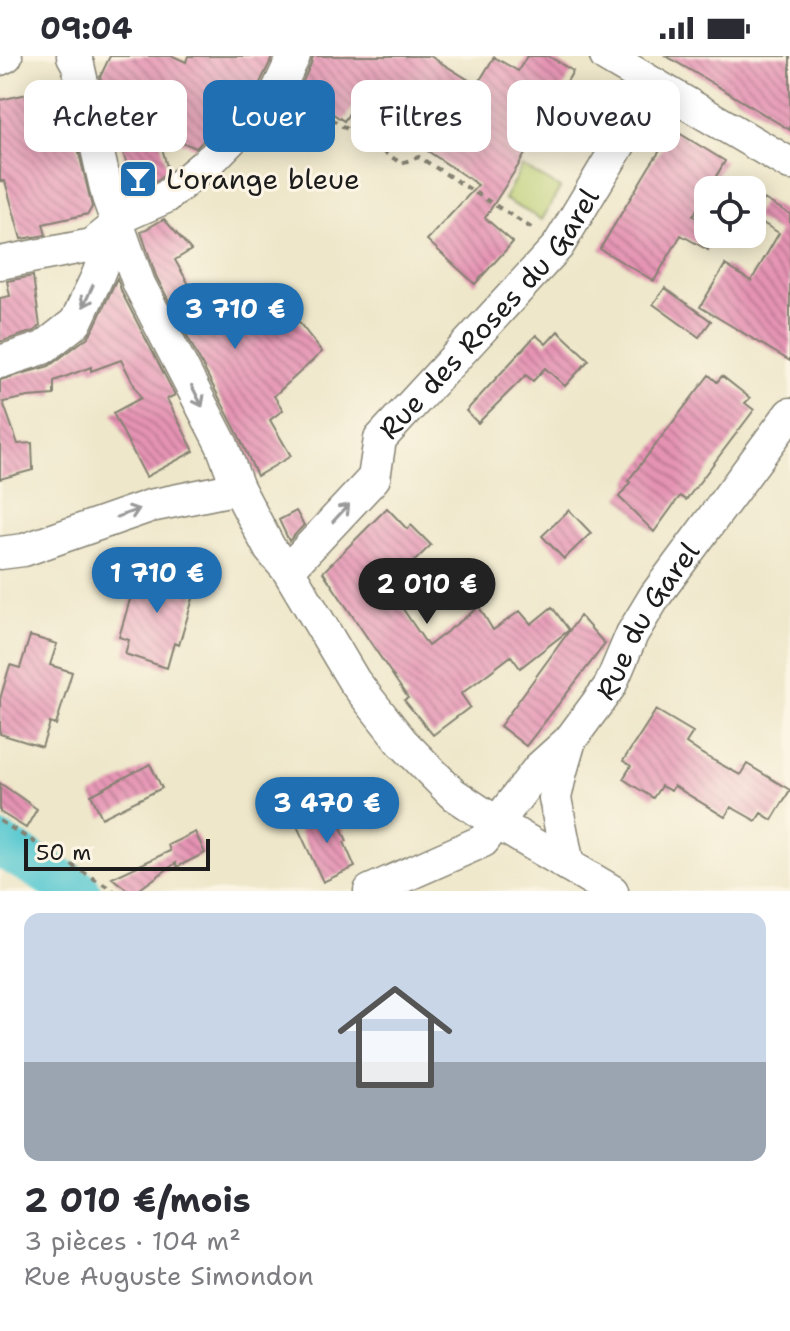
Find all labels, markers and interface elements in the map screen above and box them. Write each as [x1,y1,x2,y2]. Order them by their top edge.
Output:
text: 09:04 [40,8,132,49]
chip: Acheter [24,80,187,152]
chip: Louer [203,80,335,152]
chip: Filtres [351,80,491,152]
chip: Nouveau [507,80,680,152]
bar icon: L'orange bleue [117,158,159,200]
place label: L'orange bleue [166,160,360,198]
map controls [694,176,766,248]
button: locate [694,176,766,248]
street label: Rue des Roses du Garel [370,180,608,447]
pin: 3 710 € [161,283,309,351]
one-way arrow [80,284,95,308]
text: 3 710 € [185,291,285,326]
one-way arrow [190,384,205,408]
one-way arrow [331,504,350,524]
one-way arrow [115,505,140,520]
street label: Rue du Garel [587,534,708,708]
pin: 1 710 € [83,547,231,615]
text: 1 710 € [110,555,204,590]
pin: 2 010 € [353,558,501,626]
text: 2 010 € [376,566,478,601]
pin: 3 470 € [253,777,401,845]
text: 3 470 € [273,785,381,820]
scale bar [24,835,210,871]
text: 50 m [36,838,91,867]
icon: home [323,965,467,1109]
text: 2 010 €/mois [24,1177,251,1223]
text: 3 pièces · 104 m² [24,1223,241,1258]
text: Rue Auguste Simondon [24,1258,314,1293]

